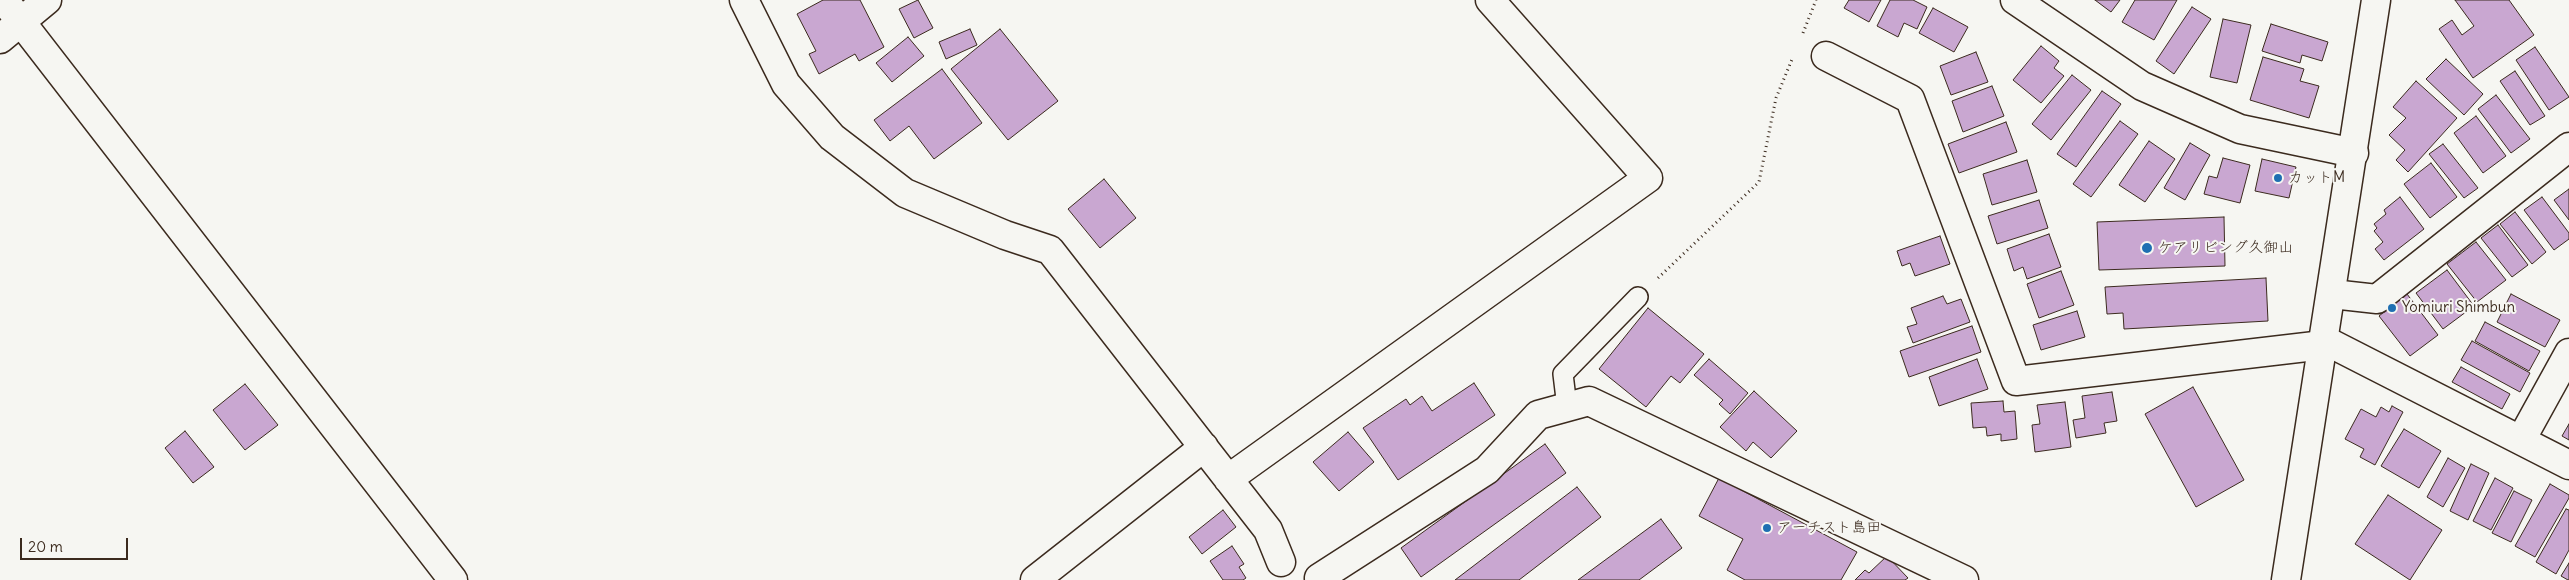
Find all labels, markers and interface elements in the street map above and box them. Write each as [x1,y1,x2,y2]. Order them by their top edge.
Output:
place label: カットM [2288,169,2345,187]
marker: カットM [2272,172,2284,184]
place label: ケアリビング久御山 [2158,239,2293,257]
marker: ケアリビング久御山 [2140,241,2154,255]
place label: Yomiuri Shimbun [2402,299,2515,317]
marker: Yomiuri Shimbun [2386,302,2398,314]
place label: アーチスト島田 [1777,519,1881,537]
marker: アーチスト島田 [1761,522,1773,534]
scale bar [22,528,130,560]
text: 20 m [28,537,63,556]

